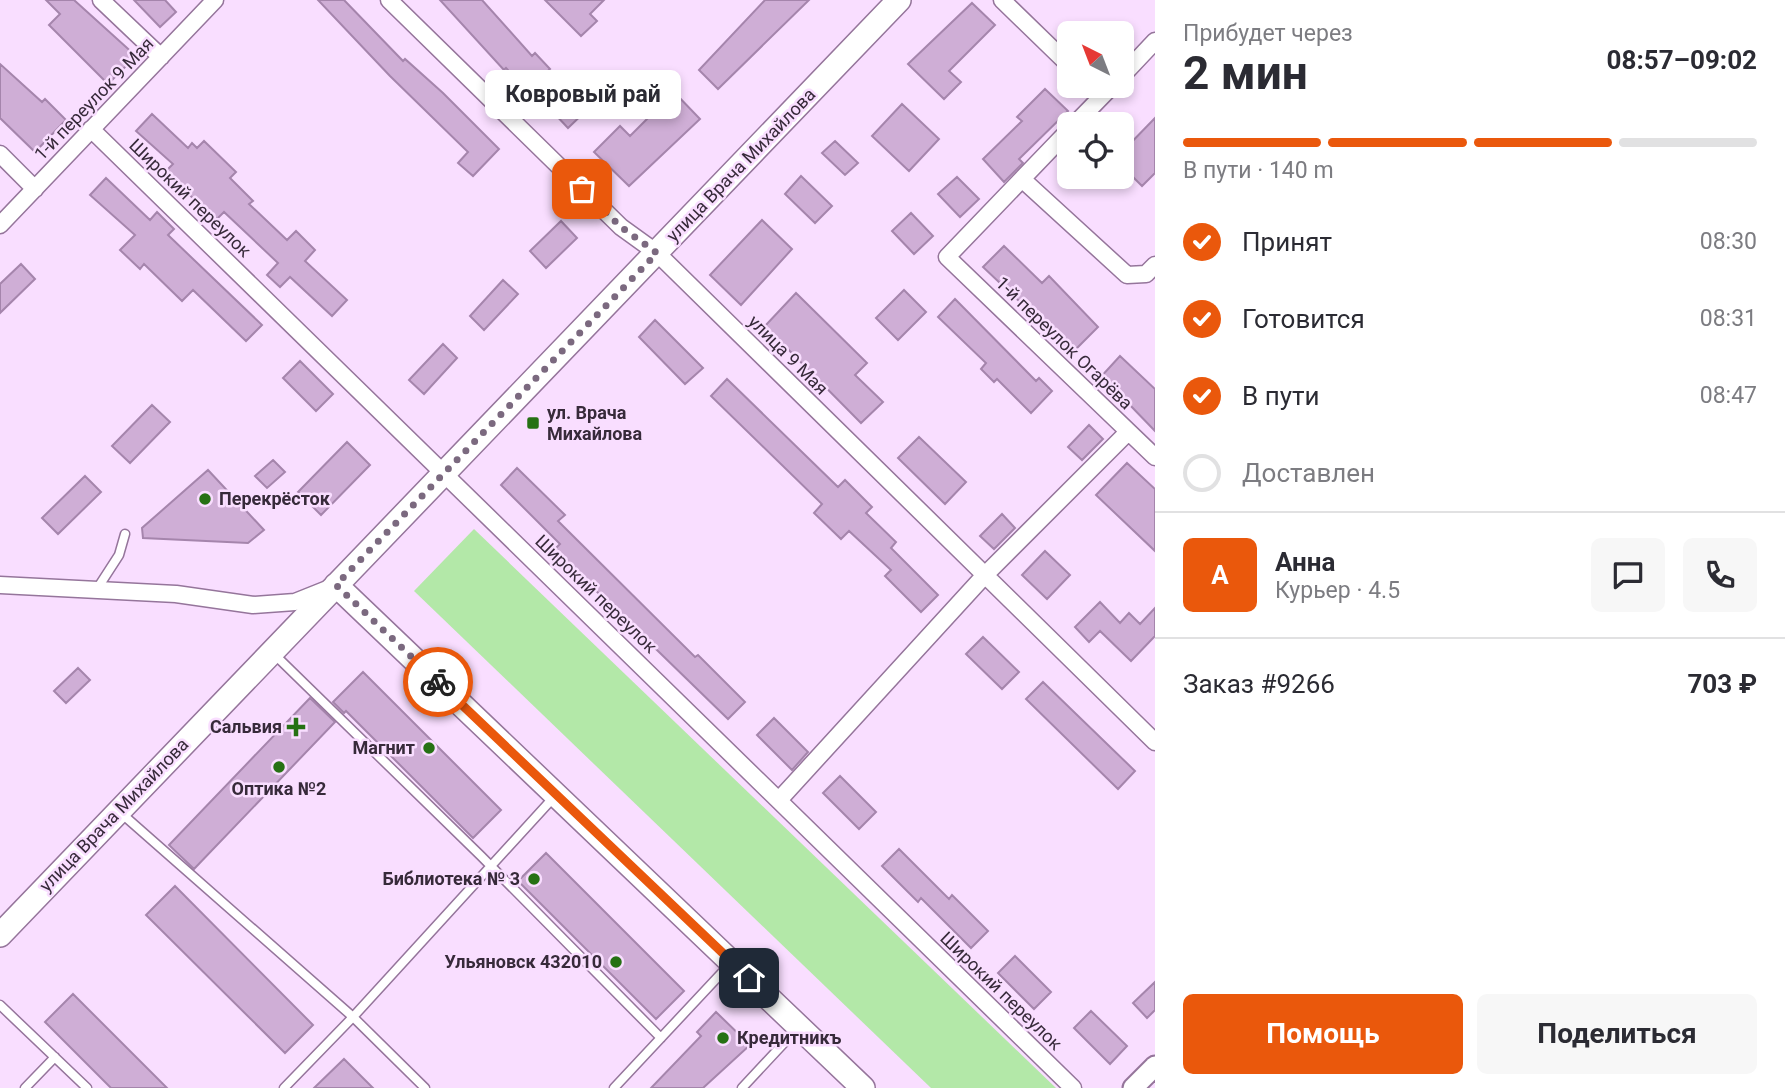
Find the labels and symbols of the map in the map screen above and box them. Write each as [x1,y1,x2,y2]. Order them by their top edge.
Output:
north arrow [1057,21,1134,98]
street label: 1-й переулок 9 Мая [30,33,158,164]
callout: Ковровый рай [484,70,680,119]
street label: улица Врача Михайлова [662,84,819,246]
street label: Широкий переулок [125,134,256,261]
pin [552,159,612,219]
street label: 1-й переулок Огарёва [992,272,1137,413]
street label: улица 9 Мая [744,311,832,399]
place label: ул. Врача Михайлова [547,402,642,444]
marker: ул. Врача Михайлова [525,415,541,431]
place label: Перекрёсток [219,488,331,509]
marker: Перекрёсток [197,491,213,507]
street label: Широкий переулок [531,530,662,657]
courier [403,647,473,717]
place label: Сальвия [210,716,282,737]
marker: Сальвия [288,719,304,735]
street label: улица Врача Михайлова [35,734,192,896]
place label: Магнит [352,737,415,758]
marker: Магнит [421,740,437,756]
marker: Оптика №2 [271,759,287,775]
place label: Оптика №2 [232,778,326,799]
place label: Библиотека № 3 [383,868,520,889]
marker: Библиотека № 3 [526,871,542,887]
street label: Широкий переулок [936,927,1067,1054]
pin [719,948,779,1008]
place label: Ульяновск 432010 [444,951,602,972]
marker: Ульяновск 432010 [608,954,624,970]
place label: Кредитникъ [737,1027,842,1048]
marker: Кредитникъ [715,1030,731,1046]

